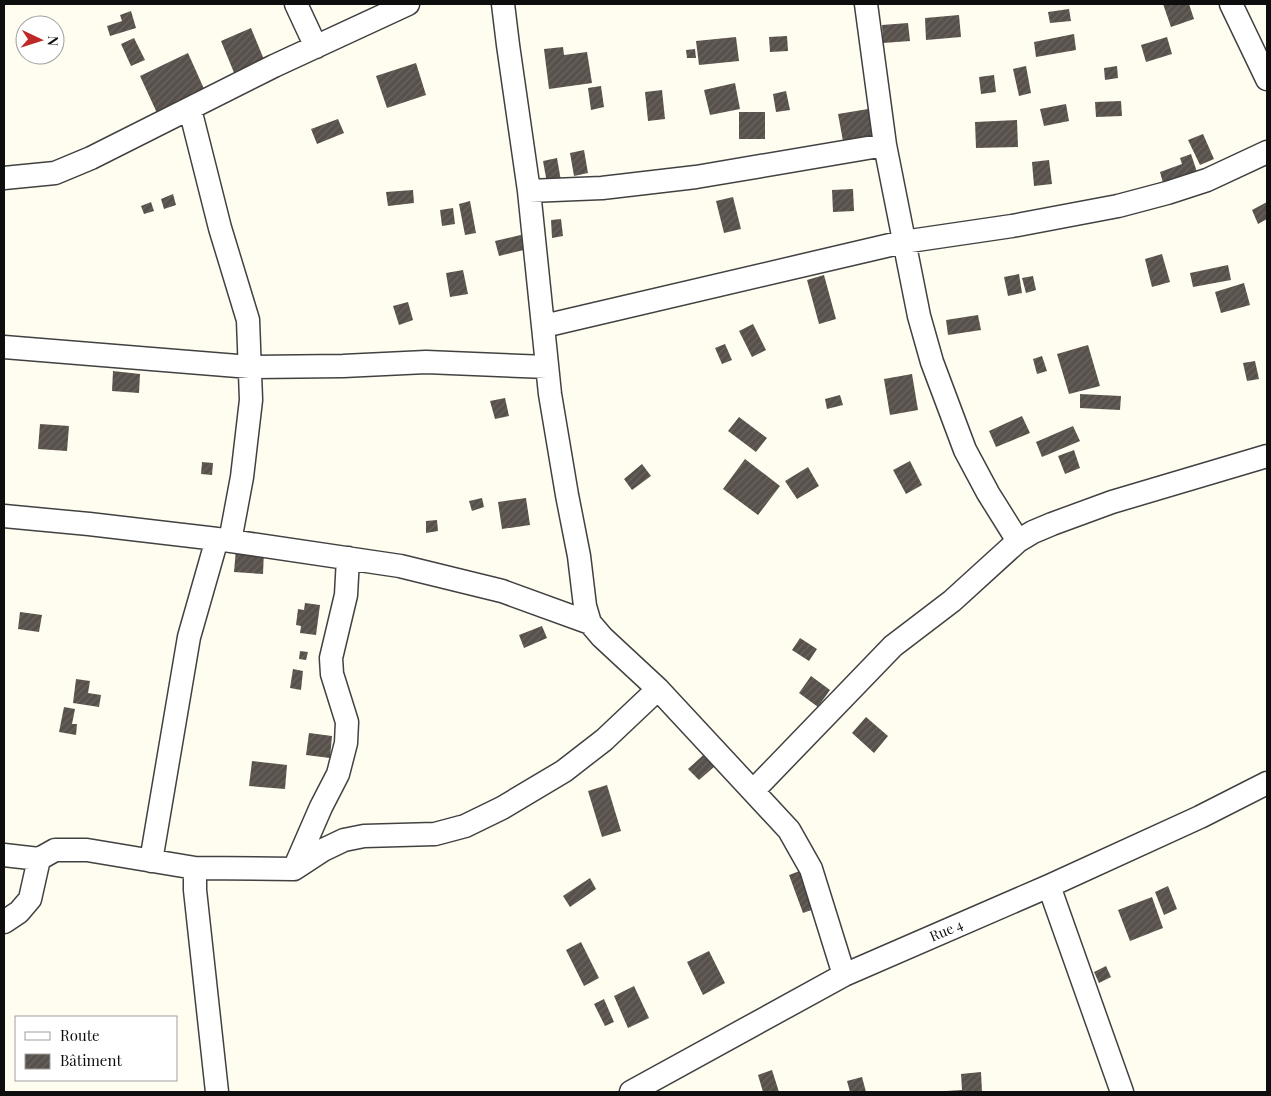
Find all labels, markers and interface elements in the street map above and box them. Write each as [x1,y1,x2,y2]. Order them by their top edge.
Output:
north arrow [15,15,65,65]
text: N [44,35,63,47]
street label: Rue 4 [926,915,966,945]
legend [15,1016,178,1081]
text: Route [60,1025,100,1045]
text: Bâtiment [60,1050,122,1070]

